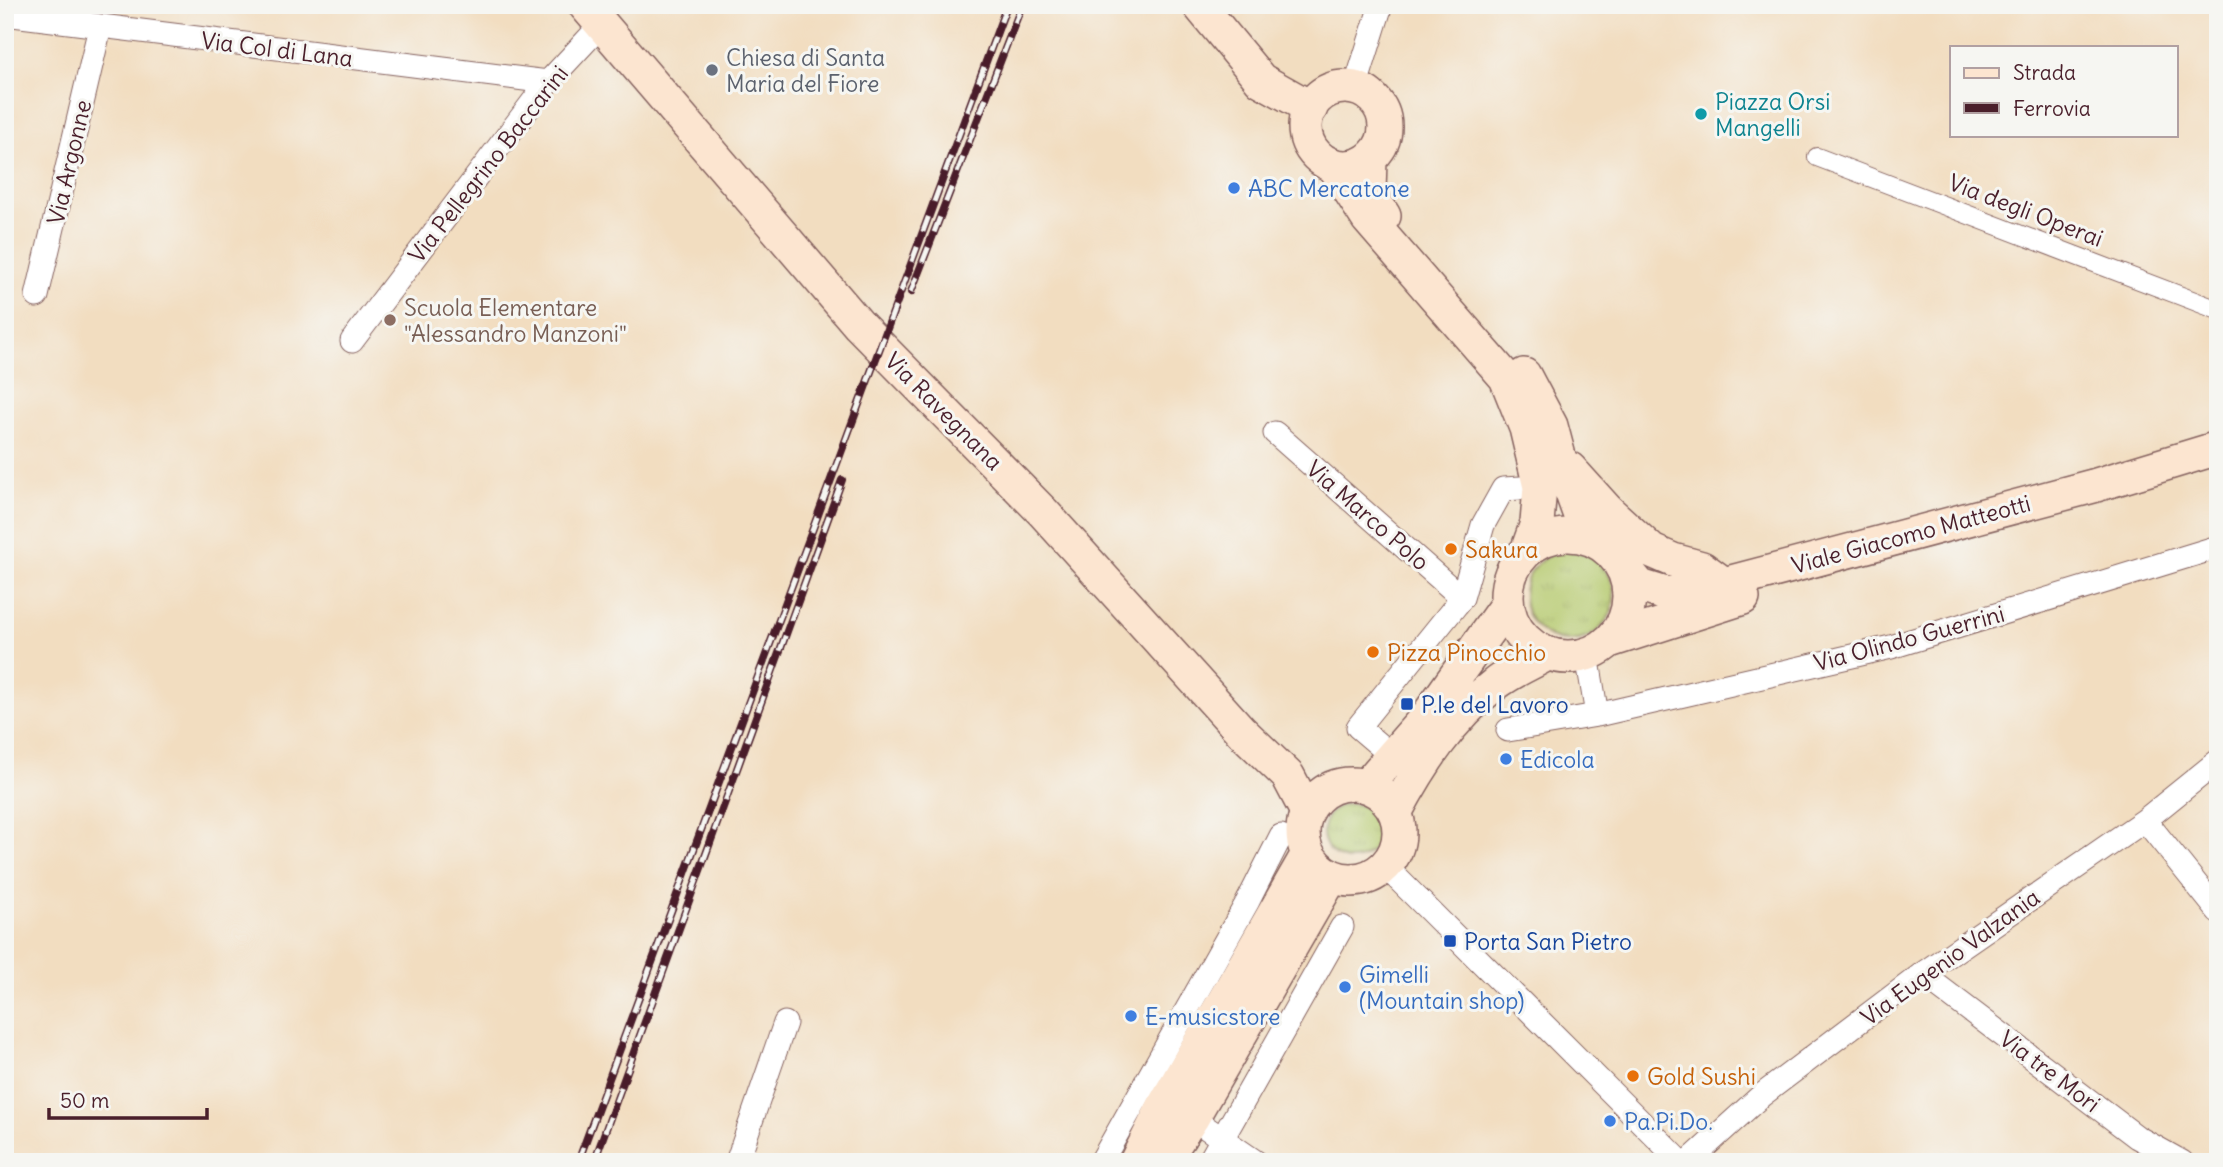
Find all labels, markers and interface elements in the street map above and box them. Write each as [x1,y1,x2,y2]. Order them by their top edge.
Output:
street label: Via Col di Lana [199,25,355,73]
place label: Chiesa di Santa Maria del Fiore [726,43,885,98]
legend [1950,46,2178,136]
text: Strada [2013,59,2076,86]
street label: Via Pellegrino Baccarini [402,60,574,268]
marker: Chiesa di Santa Maria del Fiore [704,62,720,78]
place label: Piazza Orsi Mangelli [1715,87,1830,142]
text: Ferrovia [2013,95,2091,122]
street label: Via Argonne [41,97,97,227]
marker: Piazza Orsi Mangelli [1693,106,1709,122]
street label: Via degli Operai [1945,167,2107,253]
place label: ABC Mercatone [1248,174,1410,203]
marker: ABC Mercatone [1226,180,1242,196]
place label: Scuola Elementare "Alessandro Manzoni" [404,293,627,348]
marker: Scuola Elementare "Alessandro Manzoni" [382,312,398,328]
street label: Via Ravegnana [879,346,1009,476]
street label: Via Marco Polo [1301,454,1435,576]
street label: Viale Giacomo Matteotti [1788,488,2034,580]
place label: Sakura [1465,535,1538,564]
marker: Sakura [1443,541,1459,557]
street label: Via Olindo Guerrini [1810,599,2008,677]
place label: Pizza Pinocchio [1387,638,1546,667]
marker: Pizza Pinocchio [1365,644,1381,660]
place label: P.le del Lavoro [1421,690,1569,719]
marker: P.le del Lavoro [1399,696,1415,712]
place label: Edicola [1520,745,1595,774]
marker: Edicola [1498,751,1514,767]
street label: Via Eugenio Valzania [1855,882,2045,1032]
place label: Porta San Pietro [1464,927,1632,956]
marker: Porta San Pietro [1442,933,1458,949]
place label: Gimelli (Mountain shop) [1359,960,1525,1015]
marker: Gimelli (Mountain shop) [1337,979,1353,995]
place label: E-musicstore [1145,1002,1280,1031]
marker: E-musicstore [1123,1008,1139,1024]
street label: Via tre Mori [1994,1024,2106,1118]
place label: Gold Sushi [1647,1062,1756,1091]
marker: Gold Sushi [1625,1068,1641,1084]
scale bar [49,1076,206,1120]
text: 50 m [60,1087,109,1114]
place label: Pa.Pi.Do. [1624,1107,1713,1136]
marker: Pa.Pi.Do. [1602,1113,1618,1129]

